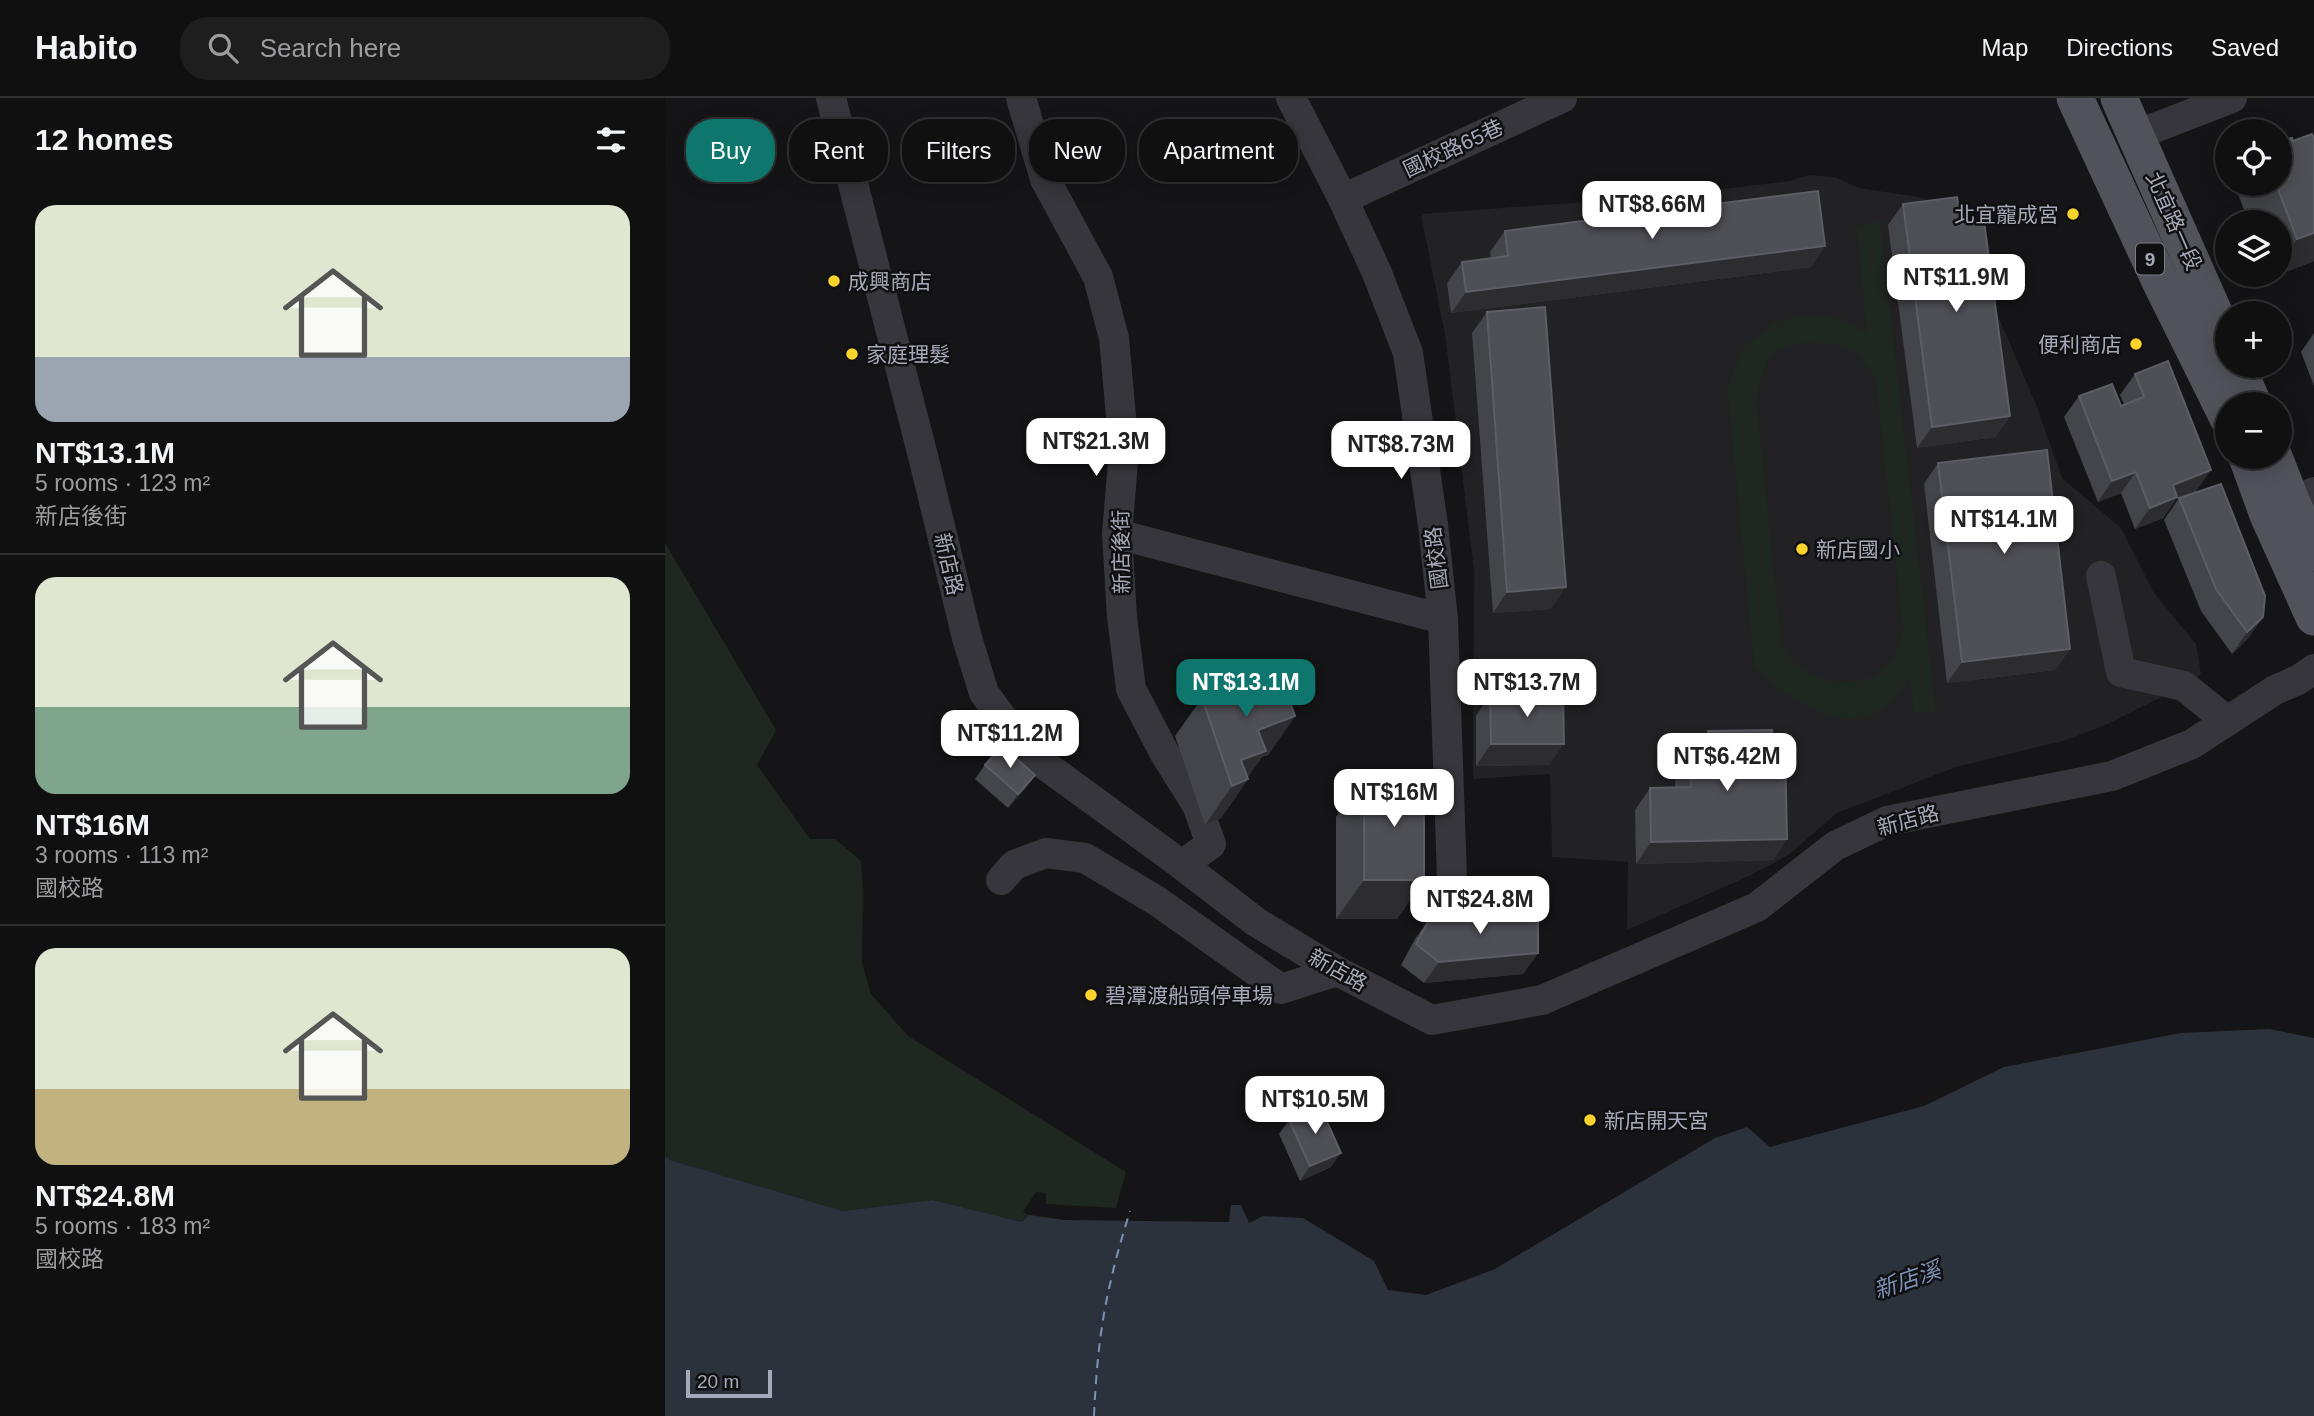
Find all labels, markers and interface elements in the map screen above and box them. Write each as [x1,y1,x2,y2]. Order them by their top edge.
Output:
search box [180,17,670,80]
text: Habito [35,29,138,66]
icon: search [204,29,242,67]
text: Search here [260,33,401,63]
text: Map [1982,34,2028,61]
text: Directions [2066,34,2173,61]
text: Saved [2211,34,2279,61]
street label: 國校路65巷 [1399,115,1507,181]
chip: Buy [686,119,775,182]
chip: Rent [789,119,888,182]
chip: Filters [902,119,1015,182]
chip: New [1029,119,1125,182]
chip: Apartment [1139,119,1298,182]
map controls [2215,119,2292,469]
button: locate [2215,119,2292,196]
icon: filters [592,121,630,159]
text: 12 homes [35,123,173,156]
street label: 北宜路一段 [2142,168,2206,274]
pin: NT$8.66M [1580,181,1724,241]
text: NT$8.66M [1598,191,1706,217]
place label: 北宜寵成宮 [1954,203,2059,226]
marker: 北宜寵成宮 [2065,206,2081,222]
button: layers [2215,210,2292,287]
road number: 9 [2136,244,2164,274]
icon: home [270,250,396,376]
pin: NT$11.9M [1884,254,2028,314]
text: NT$11.9M [1903,264,2009,290]
place label: 成興商店 [848,270,932,293]
marker: 成興商店 [826,273,842,289]
button: + [2215,301,2292,378]
place label: 便利商店 [2038,333,2122,356]
marker: 便利商店 [2128,336,2144,352]
place label: 家庭理髮 [866,343,950,366]
marker: 家庭理髮 [844,346,860,362]
button: − [2215,392,2292,469]
pin: NT$21.3M [1024,418,1168,478]
pin: NT$8.73M [1329,422,1473,481]
text: NT$21.3M [1042,428,1150,454]
text: NT$8.73M [1347,431,1455,457]
text: NT$13.1M [35,436,175,469]
text: 5 rooms · 123 m² [35,470,210,496]
pin: NT$14.1M [1932,496,2076,556]
text: 新店後街 [35,503,127,529]
text: NT$14.1M [1950,506,2058,532]
street label: 新店後街 [1109,510,1133,594]
street label: 國校路 [1421,525,1451,591]
street label: 新店路 [931,531,967,597]
place label: 新店國小 [1816,538,1900,561]
marker: 新店國小 [1794,541,1810,557]
icon: home [270,622,396,748]
pin: NT$13.1M [1174,660,1318,719]
pin: NT$13.7M [1455,660,1599,719]
text: NT$13.1M [1192,669,1300,695]
text: NT$13.7M [1473,669,1581,695]
pin: NT$11.2M [938,710,1082,770]
text: NT$11.2M [957,720,1063,746]
pin: NT$6.42M [1655,734,1799,793]
text: NT$6.42M [1673,743,1781,769]
pin: NT$16M [1337,770,1451,829]
text: NT$16M [1350,779,1438,805]
street label: 新店路 [1875,801,1941,839]
text: NT$16M [35,808,150,841]
text: 3 rooms · 113 m² [35,842,208,868]
text: 國校路 [35,875,104,901]
pin: NT$24.8M [1408,876,1552,936]
text: NT$24.8M [1426,886,1534,912]
street label: 新店路 [1305,945,1371,995]
place label: 碧潭渡船頭停車場 [1105,984,1273,1007]
marker: 碧潭渡船頭停車場 [1083,987,1099,1003]
icon: home [270,993,396,1119]
pin: NT$10.5M [1243,1076,1387,1136]
text: NT$10.5M [1261,1086,1369,1112]
place label: 新店開天宮 [1604,1109,1709,1132]
marker: 新店開天宮 [1582,1112,1598,1128]
text: NT$24.8M [35,1179,175,1212]
text: 5 rooms · 183 m² [35,1213,210,1239]
text: 國校路 [35,1246,104,1272]
water label: 新店溪 [1870,1255,1947,1304]
scale bar [686,1367,772,1399]
text: 20 m [697,1371,739,1392]

